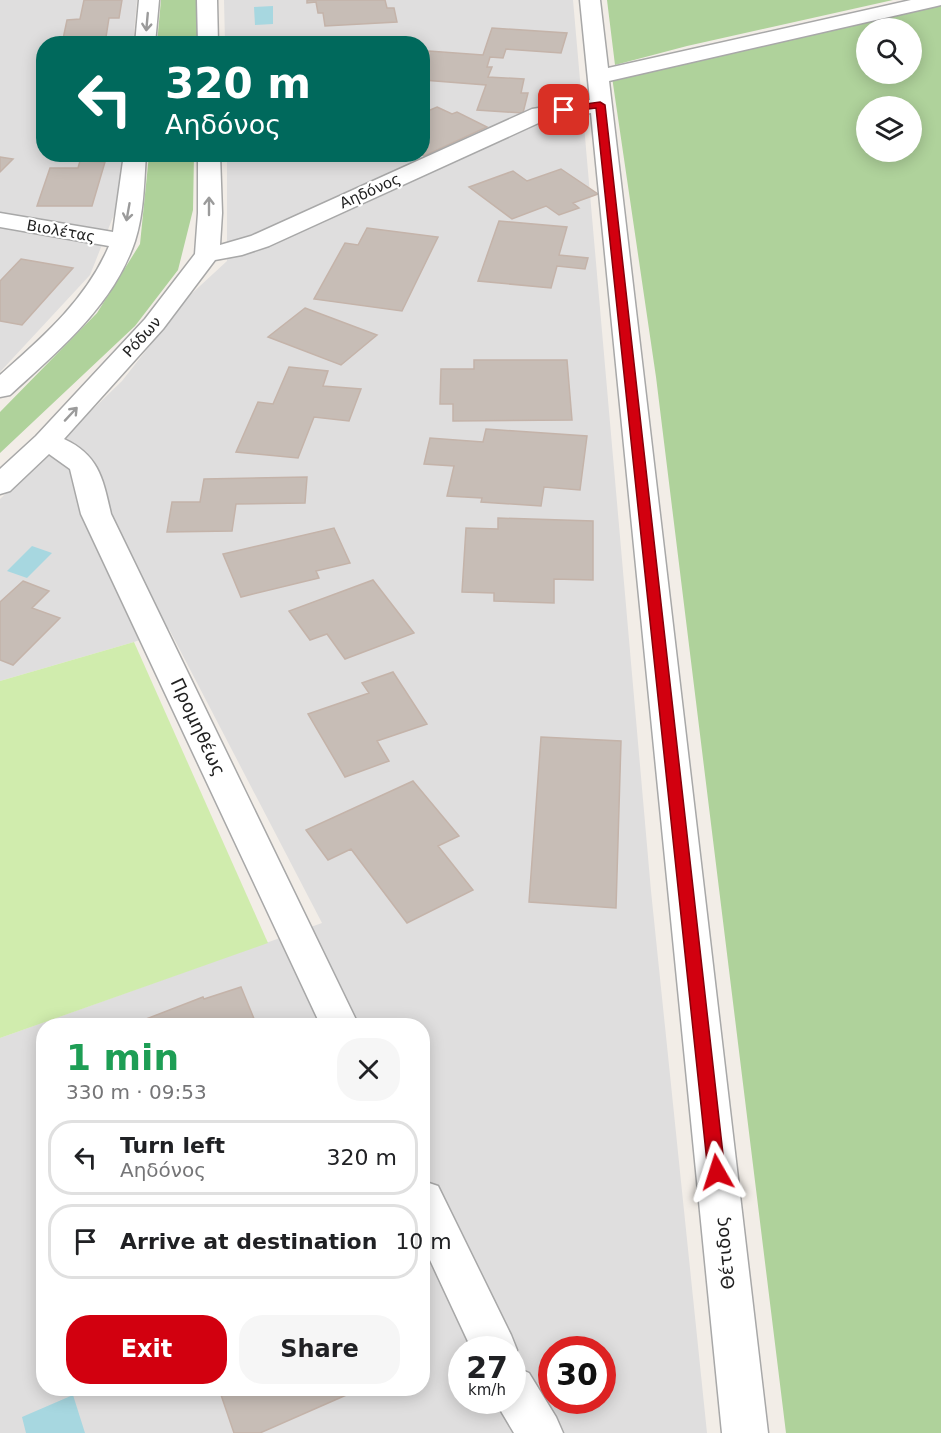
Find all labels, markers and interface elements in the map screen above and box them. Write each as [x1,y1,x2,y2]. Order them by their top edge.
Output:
one-way arrow [141,11,152,31]
map controls [856,18,922,162]
button: search [856,18,922,84]
text: 320 m [165,59,311,108]
icon: left [66,60,144,138]
pin [538,84,589,135]
icon: arrive [547,93,580,126]
button: layers [856,96,922,162]
text: Αηδόνος [165,109,281,140]
street label: Αηδόνος [337,170,403,212]
one-way arrow [203,197,215,217]
one-way arrow [122,202,133,222]
street label: Βιολέτας [25,216,97,246]
street label: Ρόδων [119,313,165,361]
one-way arrow [64,407,78,422]
street label: Προμηθέως [167,675,230,779]
text: 1 min [66,1037,179,1078]
button: close [337,1038,400,1101]
text: 330 m · 09:53 [66,1080,207,1104]
text: Turn left [120,1133,225,1158]
position arrow [685,1140,749,1204]
icon: left [69,1141,102,1174]
text: 320 m [327,1145,397,1170]
text: Αηδόνος [120,1158,206,1182]
street label: Θέτιδος [710,1215,739,1291]
icon: arrive [69,1225,102,1258]
text: Arrive at destination [120,1229,377,1254]
text: 10 m [395,1229,452,1254]
button: Exit [66,1315,227,1384]
button: Share [239,1315,400,1384]
speed limit sign: 30 [538,1336,616,1414]
text: 27 [466,1350,508,1385]
text: km/h [468,1381,506,1399]

